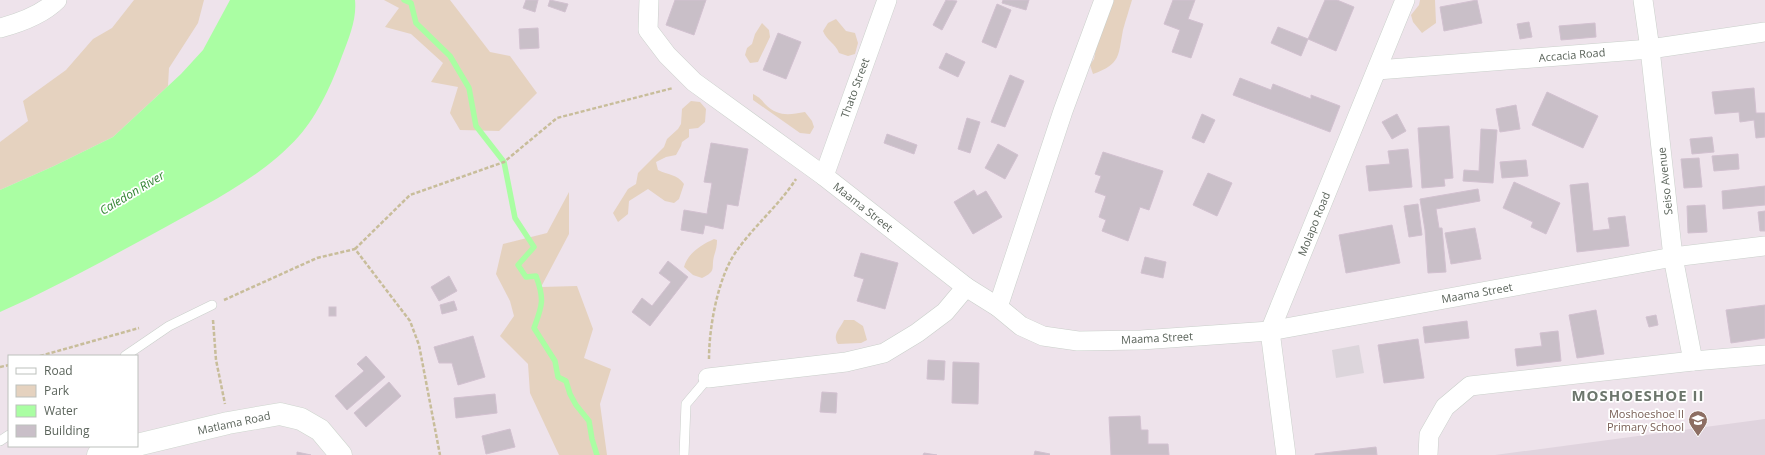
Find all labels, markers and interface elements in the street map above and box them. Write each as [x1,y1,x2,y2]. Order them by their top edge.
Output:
street label: Accacia Road [1538,44,1606,65]
street label: Thato Street [837,56,872,120]
street label: Seiso Avenue [1653,146,1676,216]
water label: Caledon River [96,166,168,219]
street label: Maama Street [830,179,896,235]
street label: Molapo Road [1294,190,1333,258]
street label: Maama Street [1440,279,1514,306]
street label: Maama Street [1121,328,1193,347]
legend [8,355,138,447]
text: Road [44,362,73,379]
text: Park [44,382,70,399]
district label: MOSHOESHOE II [1571,385,1705,405]
text: Water [44,402,78,419]
place label: Moshoeshoe II Primary School [1607,406,1684,434]
street label: Matlama Road [196,407,272,438]
school or university icon: Moshoeshoe II Primary School [1687,409,1709,437]
text: Building [44,422,90,439]

